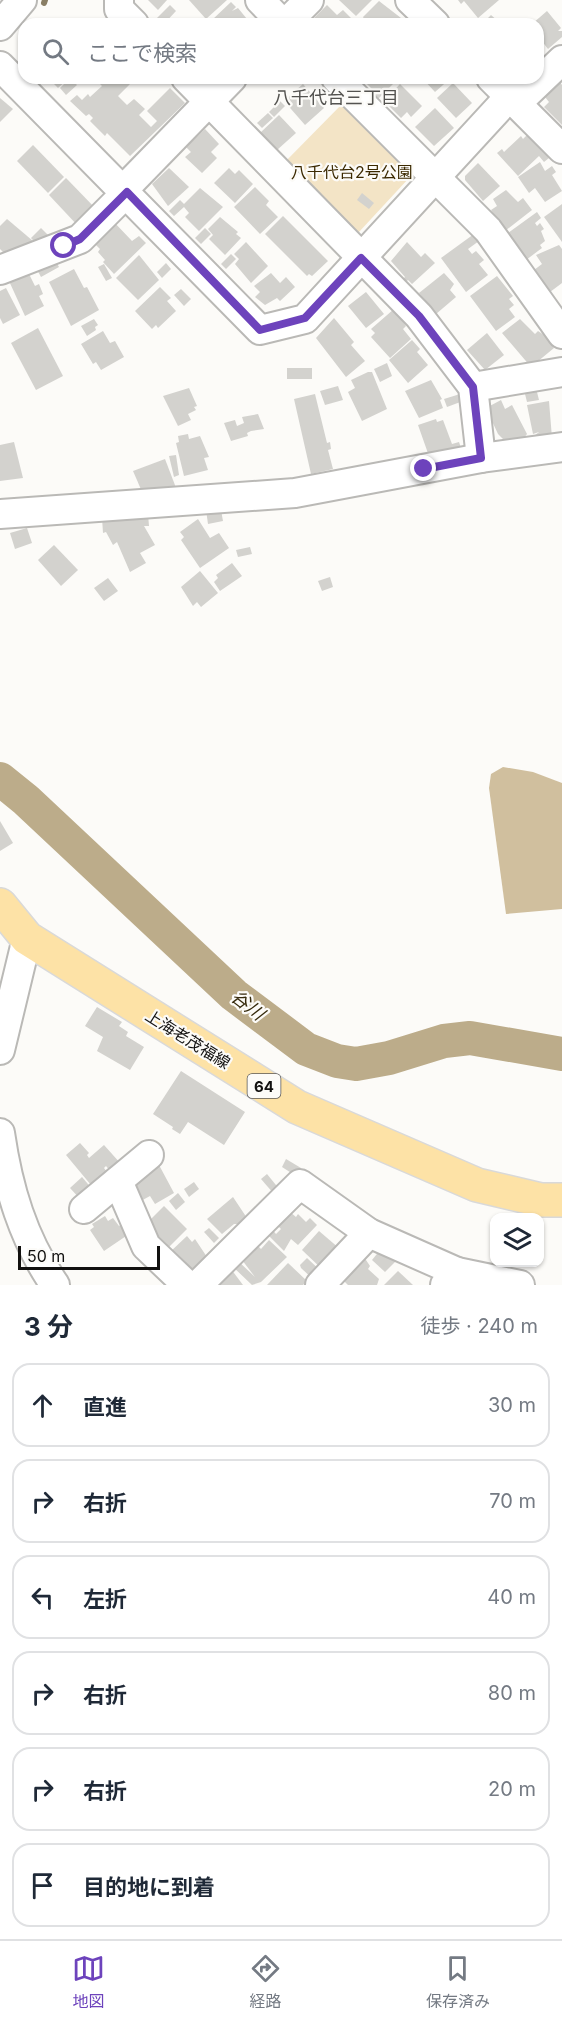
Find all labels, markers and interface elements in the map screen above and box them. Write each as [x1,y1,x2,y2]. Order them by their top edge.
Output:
search box [18,18,544,84]
icon: search [39,35,72,68]
text: ここで検索 [87,40,197,66]
district label: 八千代台三丁目 [273,87,399,108]
park label: 八千代台2号公園 [291,162,413,182]
route start [50,232,76,258]
route end [410,455,436,481]
water label: 谷川 [227,986,270,1026]
street label: 上海老茂福線 [142,1005,234,1073]
road number: 64 [248,1074,280,1098]
map controls [490,1213,544,1267]
button: layers [490,1213,544,1267]
scale bar [18,1243,160,1270]
text: 50 m [27,1246,65,1266]
text: 3 分 [24,1311,73,1342]
text: 徒歩 · 240 m [420,1314,538,1338]
icon: ahead [26,1389,59,1422]
text: 30 m [488,1393,536,1417]
text: 直進 [83,1394,127,1420]
icon: right [26,1485,59,1518]
text: 70 m [489,1489,536,1513]
text: 右折 [83,1490,127,1516]
icon: left [26,1581,59,1614]
text: 40 m [487,1585,536,1609]
text: 左折 [83,1586,127,1612]
icon: right [26,1677,59,1710]
text: 80 m [488,1681,536,1705]
text: 右折 [83,1682,127,1708]
icon: right [26,1773,59,1806]
text: 20 m [488,1777,536,1801]
text: 右折 [83,1778,127,1804]
icon: arrive [26,1869,59,1902]
text: 目的地に到着 [83,1874,215,1900]
tab: 地図 [72,1952,105,2012]
tab: 経路 [249,1952,282,2012]
tab: 保存済み [426,1952,490,2012]

